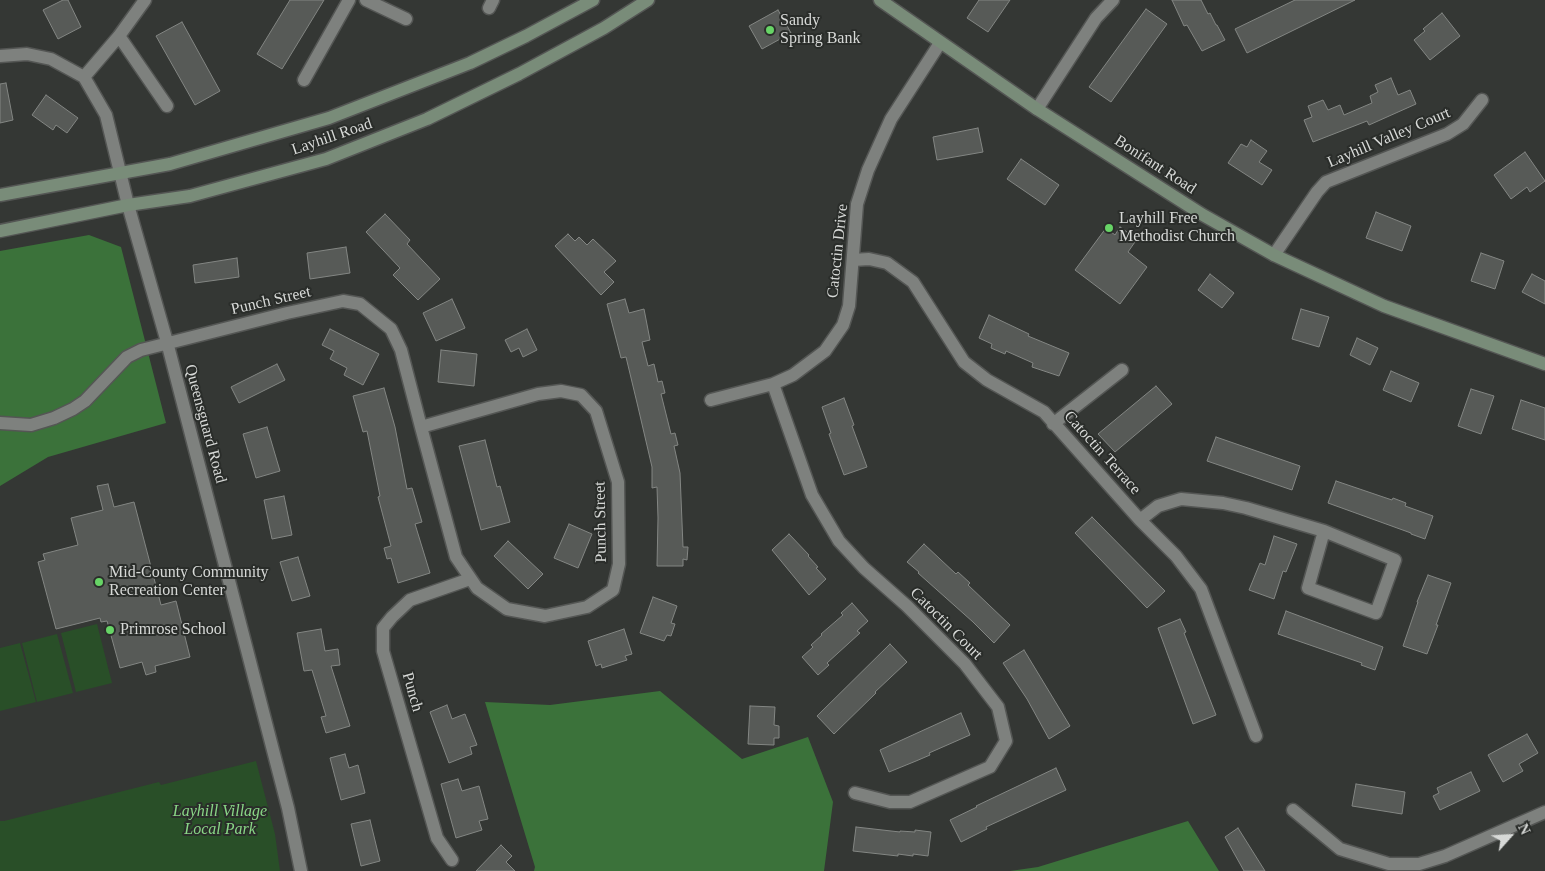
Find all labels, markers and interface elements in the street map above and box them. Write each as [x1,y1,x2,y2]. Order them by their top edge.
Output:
place label: Sandy Spring Bank [780,11,860,49]
marker: Sandy Spring Bank [764,24,776,36]
street label: Layhill Valley Court [1325,103,1453,173]
street label: Layhill Road [289,114,375,160]
street label: Bonifant Road [1110,131,1200,199]
street label: Catoctin Drive [824,203,852,299]
place label: Layhill Free Methodist Church [1119,209,1235,247]
marker: Layhill Free Methodist Church [1103,222,1115,234]
street label: Punch Street [229,282,313,320]
street label: Queensguard Road [180,363,230,485]
street label: Catoctin Terrace [1059,407,1145,499]
street label: Punch Street [591,481,611,563]
place label: Mid-County Community Recreation Center [109,563,269,601]
marker: Mid-County Community Recreation Center [93,576,105,588]
street label: Catoctin Court [906,584,986,664]
place label: Primrose School [120,620,226,640]
marker: Primrose School [104,624,116,636]
street label: Punch [397,670,427,714]
park label: Layhill Village Local Park [173,802,267,840]
north arrow [1485,811,1535,861]
text: N [1515,821,1533,837]

